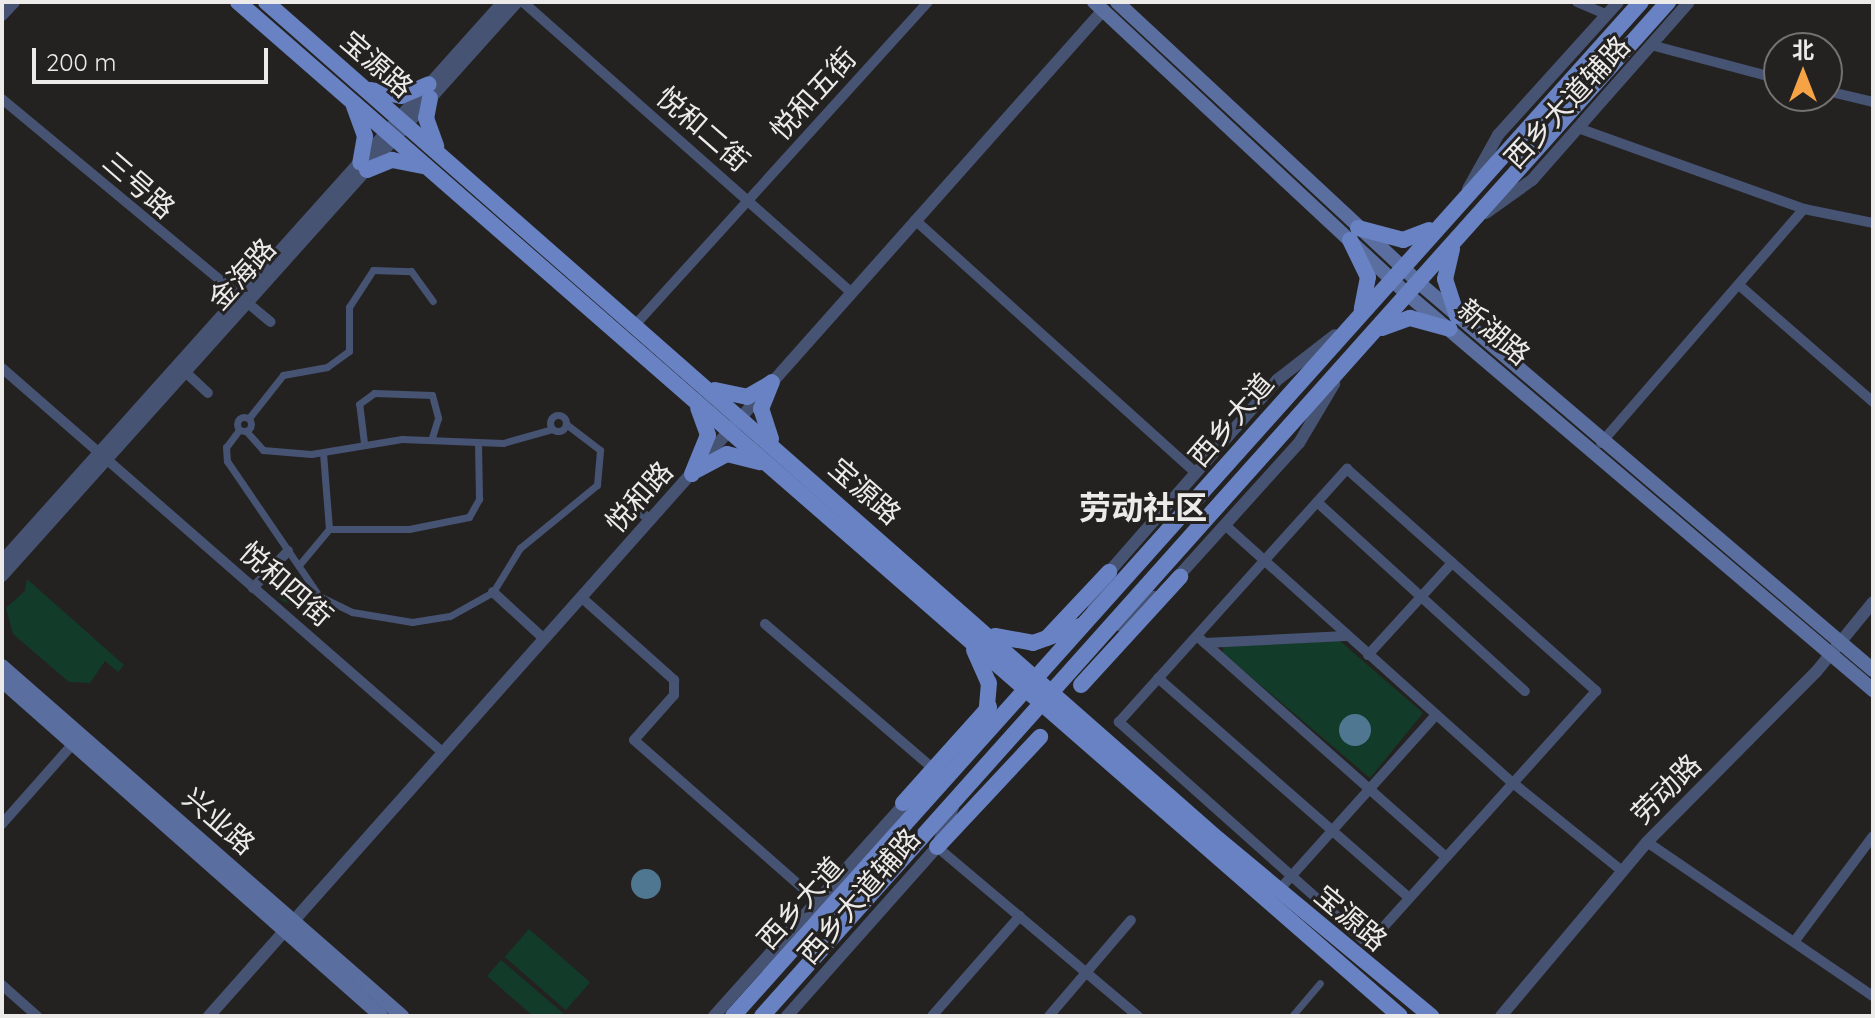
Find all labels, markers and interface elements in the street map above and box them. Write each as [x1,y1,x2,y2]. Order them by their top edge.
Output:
street label: 宝源路 [334,24,420,104]
street label: 西乡大道辅路 [1497,29,1637,175]
scale bar [36,32,272,82]
north arrow [1763,32,1843,112]
text: 北 [1792,36,1814,64]
street label: 悦和五街 [763,41,863,147]
text: 200 m [46,47,116,77]
street label: 悦和二街 [650,80,756,178]
street label: 三号路 [96,145,182,225]
street label: 金海路 [201,232,283,316]
street label: 新湖路 [1451,292,1537,372]
street label: 西乡大道 [1182,367,1280,473]
street label: 宝源路 [822,451,908,531]
street label: 悦和路 [598,455,680,539]
district label: 劳动社区 [1079,488,1207,526]
street label: 悦和四街 [233,535,339,633]
street label: 劳动路 [1624,747,1708,831]
street label: 兴业路 [176,781,262,861]
street label: 西乡大道辅路 [791,822,927,970]
street label: 西乡大道 [750,850,850,956]
street label: 宝源路 [1308,878,1394,958]

